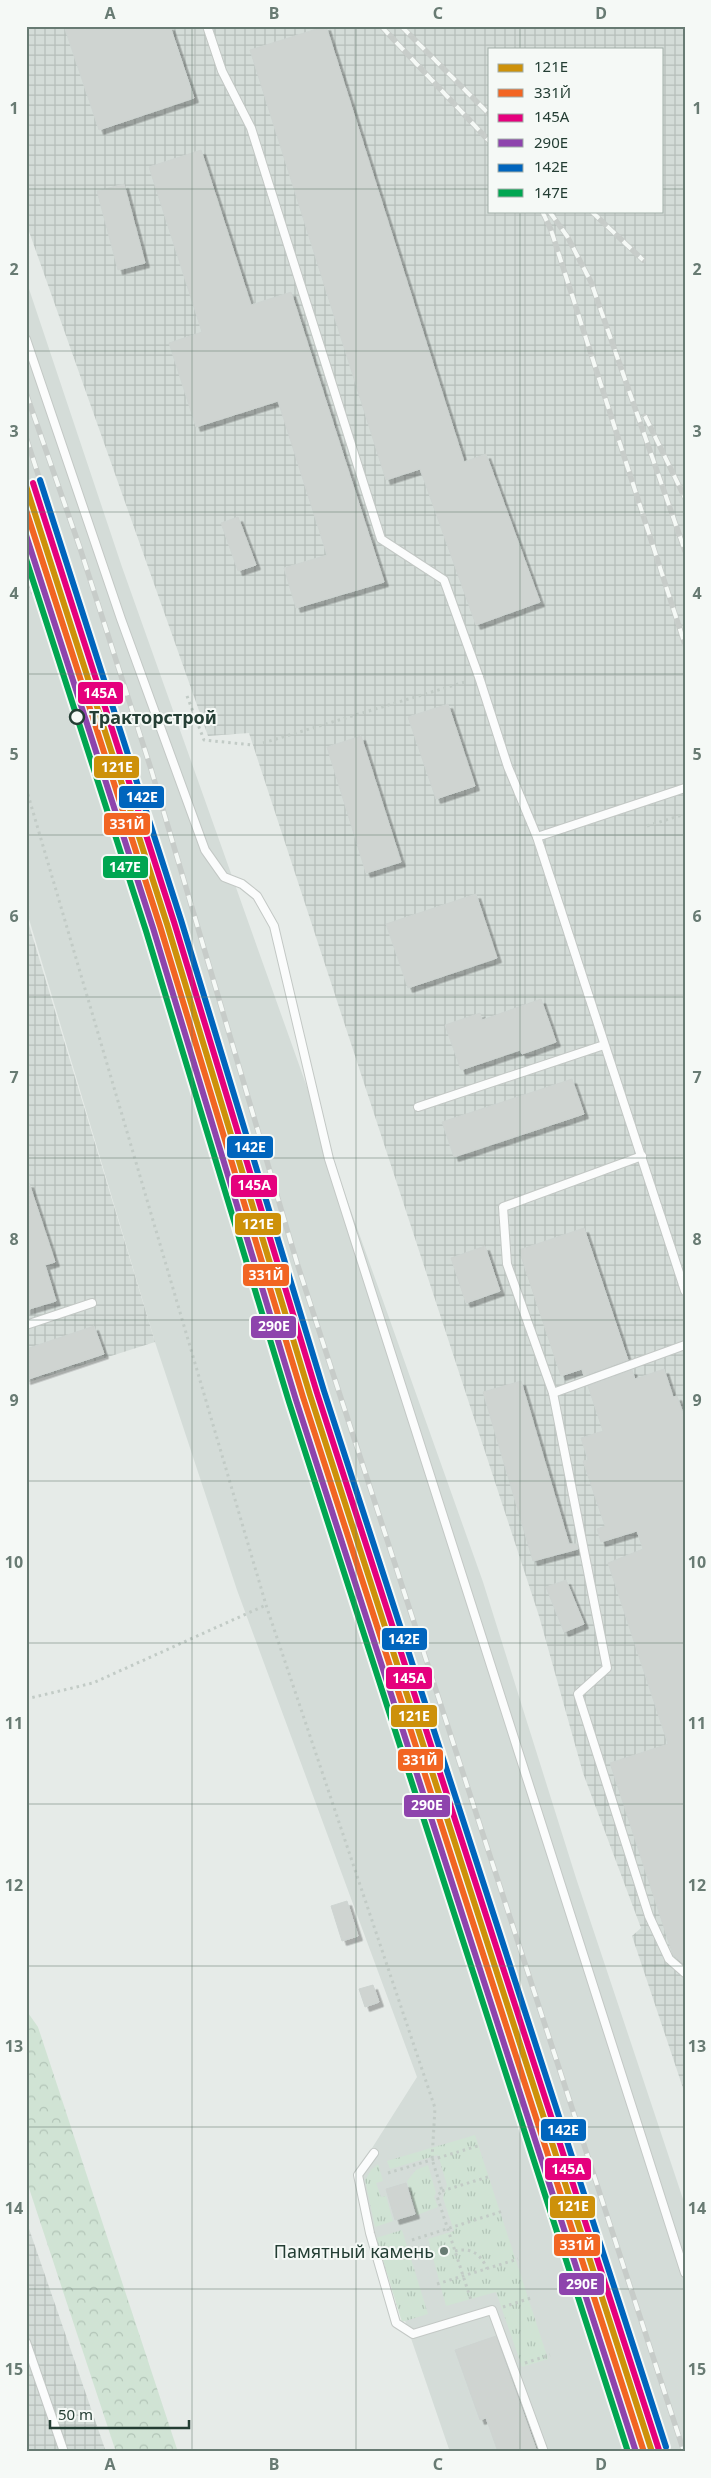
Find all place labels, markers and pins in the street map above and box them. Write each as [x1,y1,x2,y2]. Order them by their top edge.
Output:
place label: Тракторстрой [89,705,217,729]
marker: Тракторстрой [69,709,85,725]
place label: Памятный камень [274,2239,434,2263]
marker: Памятный камень [438,2245,450,2257]

